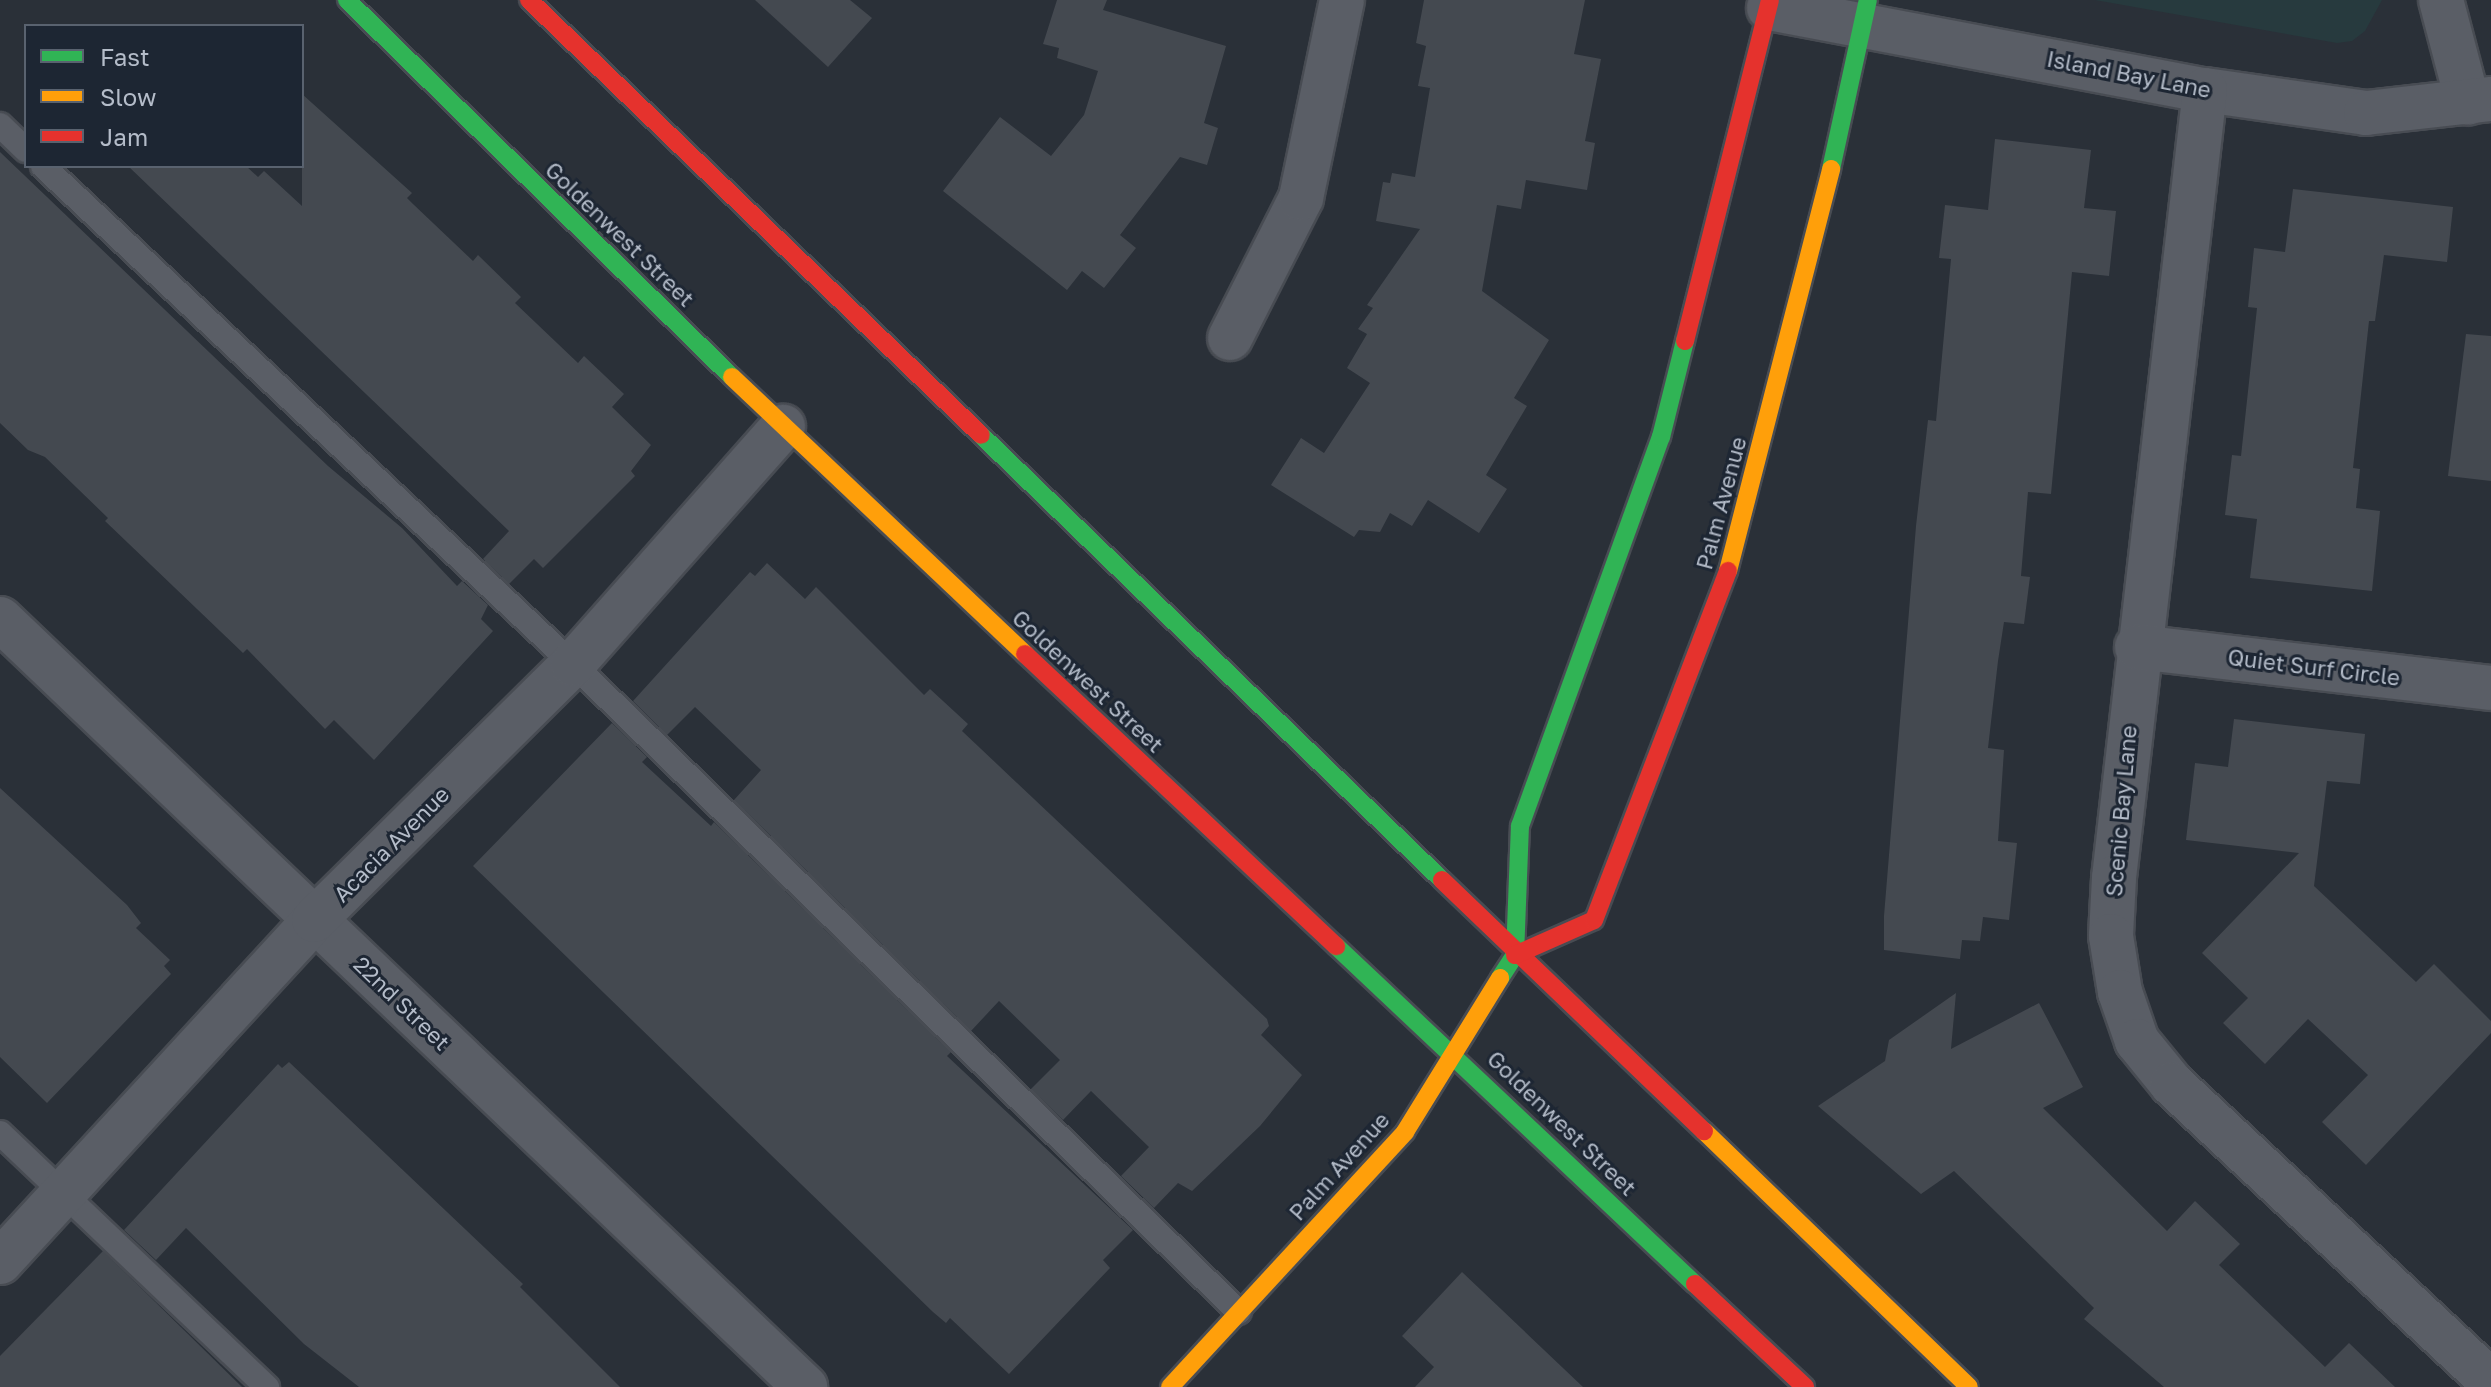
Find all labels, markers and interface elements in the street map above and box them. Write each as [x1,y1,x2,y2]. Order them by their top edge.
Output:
legend [24,24,304,168]
text: Fast [100,42,150,71]
street label: Island Bay Lane [2045,45,2213,103]
text: Slow [100,82,156,111]
text: Jam [100,122,148,151]
street label: Goldenwest Street [540,156,700,312]
street label: Palm Avenue [1691,434,1751,572]
street label: Goldenwest Street [1007,604,1169,758]
street label: Quiet Surf Circle [2226,643,2402,691]
street label: Scenic Bay Lane [2100,724,2142,898]
street label: Acacia Avenue [328,781,454,907]
street label: 22nd Street [349,951,455,1055]
street label: Goldenwest Street [1482,1045,1642,1201]
street label: Palm Avenue [1284,1107,1394,1225]

